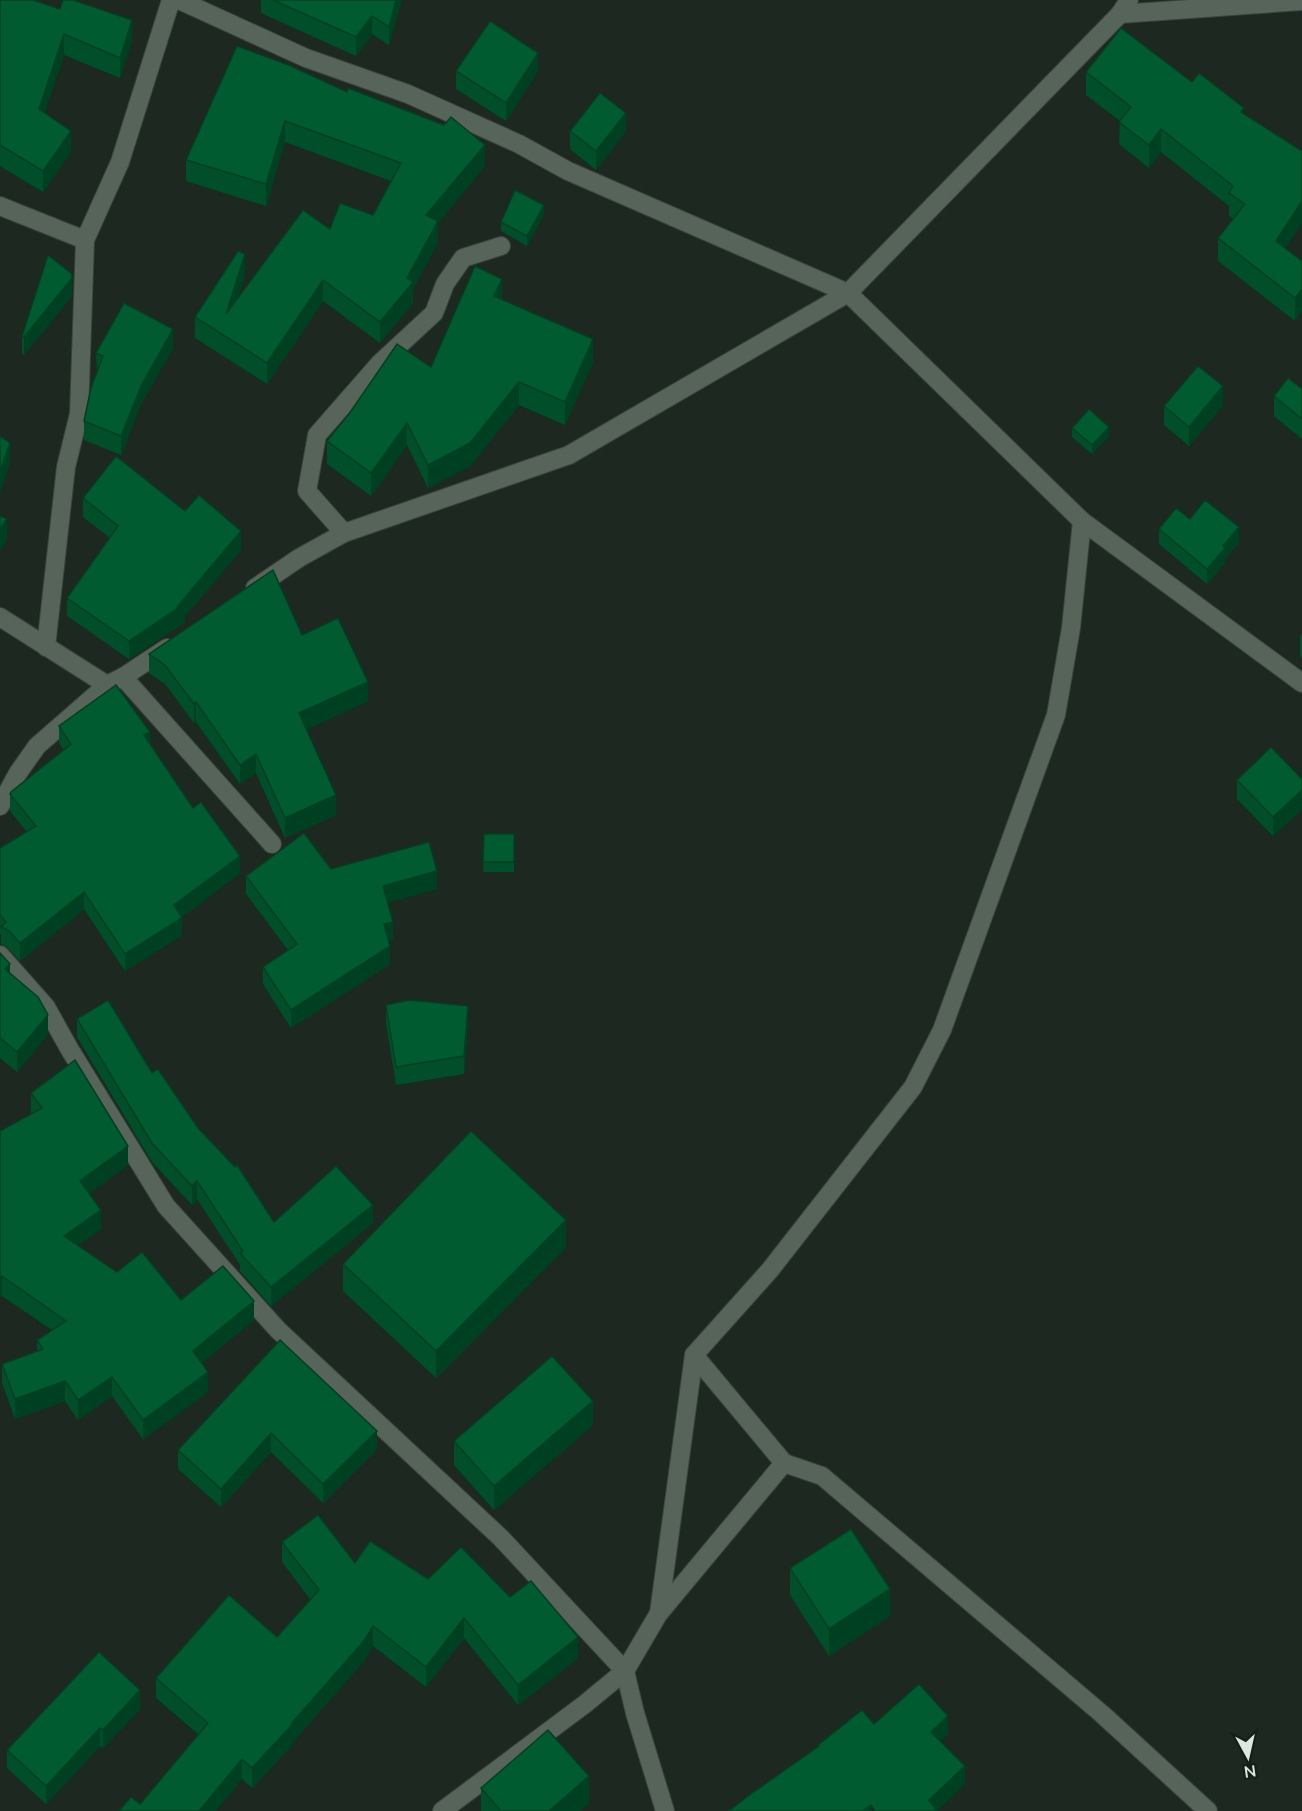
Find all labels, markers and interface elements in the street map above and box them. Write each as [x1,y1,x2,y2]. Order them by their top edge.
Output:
north arrow [1218,1727,1278,1787]
text: N [1243,1761,1257,1783]

